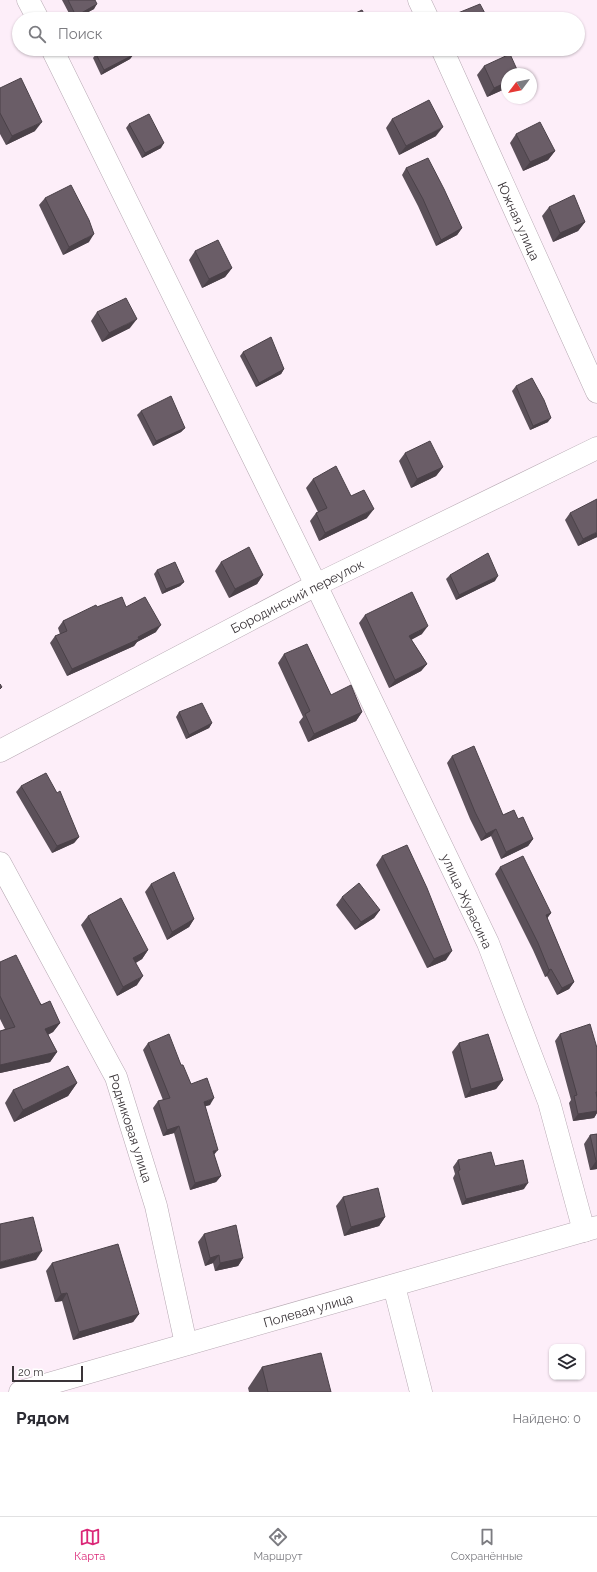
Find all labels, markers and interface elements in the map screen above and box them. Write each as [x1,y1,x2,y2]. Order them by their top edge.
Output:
search box [12,12,585,56]
icon: search [26,23,48,45]
text: Поиск [58,25,103,43]
north arrow [501,68,537,104]
street label: Южная улица [495,180,543,263]
street label: Бородинский переулок [228,556,366,636]
street label: улица Жувасина [438,851,495,951]
street label: Родниковая улица [106,1072,155,1184]
street label: Полевая улица [262,1291,355,1330]
map controls [549,1344,585,1380]
button: layers [549,1344,585,1380]
scale bar [12,1364,83,1383]
text: 20 m [18,1366,43,1379]
text: Рядом [16,1408,69,1428]
text: Найдено: 0 [512,1411,581,1426]
tab: Карта [74,1526,105,1563]
tab: Маршрут [253,1526,302,1563]
tab: Сохранённые [451,1526,523,1563]

